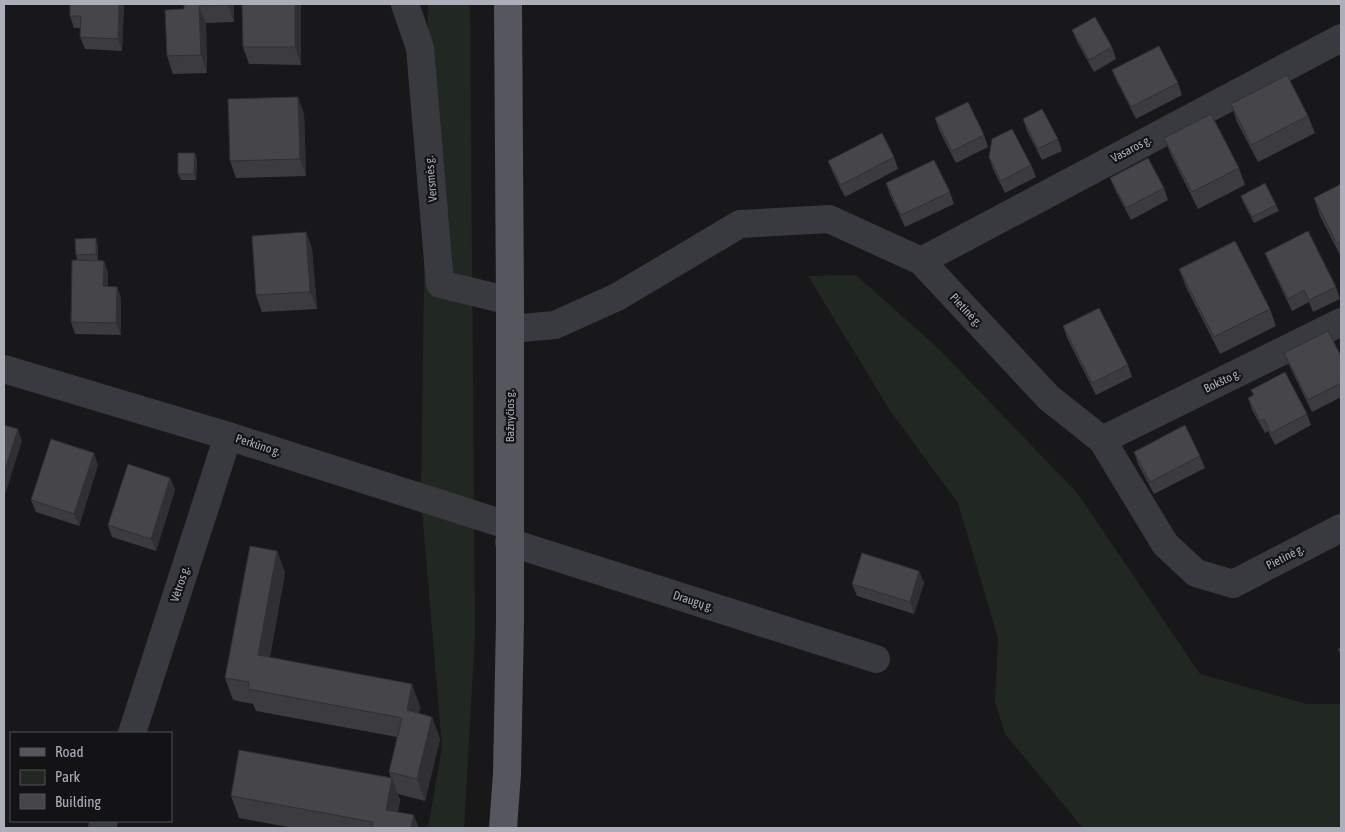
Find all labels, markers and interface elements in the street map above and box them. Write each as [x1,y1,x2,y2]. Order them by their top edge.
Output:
street label: Vasaros g. [1109,133,1153,165]
street label: Versmės g. [422,155,440,203]
street label: Pietinė g. [947,290,985,330]
street label: Bokšto g. [1202,366,1242,396]
street label: Bažnyčios g. [503,390,517,442]
street label: Perkūno g. [234,431,282,459]
street label: Pietinė g. [1264,542,1306,572]
street label: Vėtros g. [168,564,192,604]
street label: Draugų g. [671,588,715,614]
legend [10,732,172,822]
text: Road [55,743,84,760]
text: Park [55,768,80,785]
text: Building [55,793,101,810]

